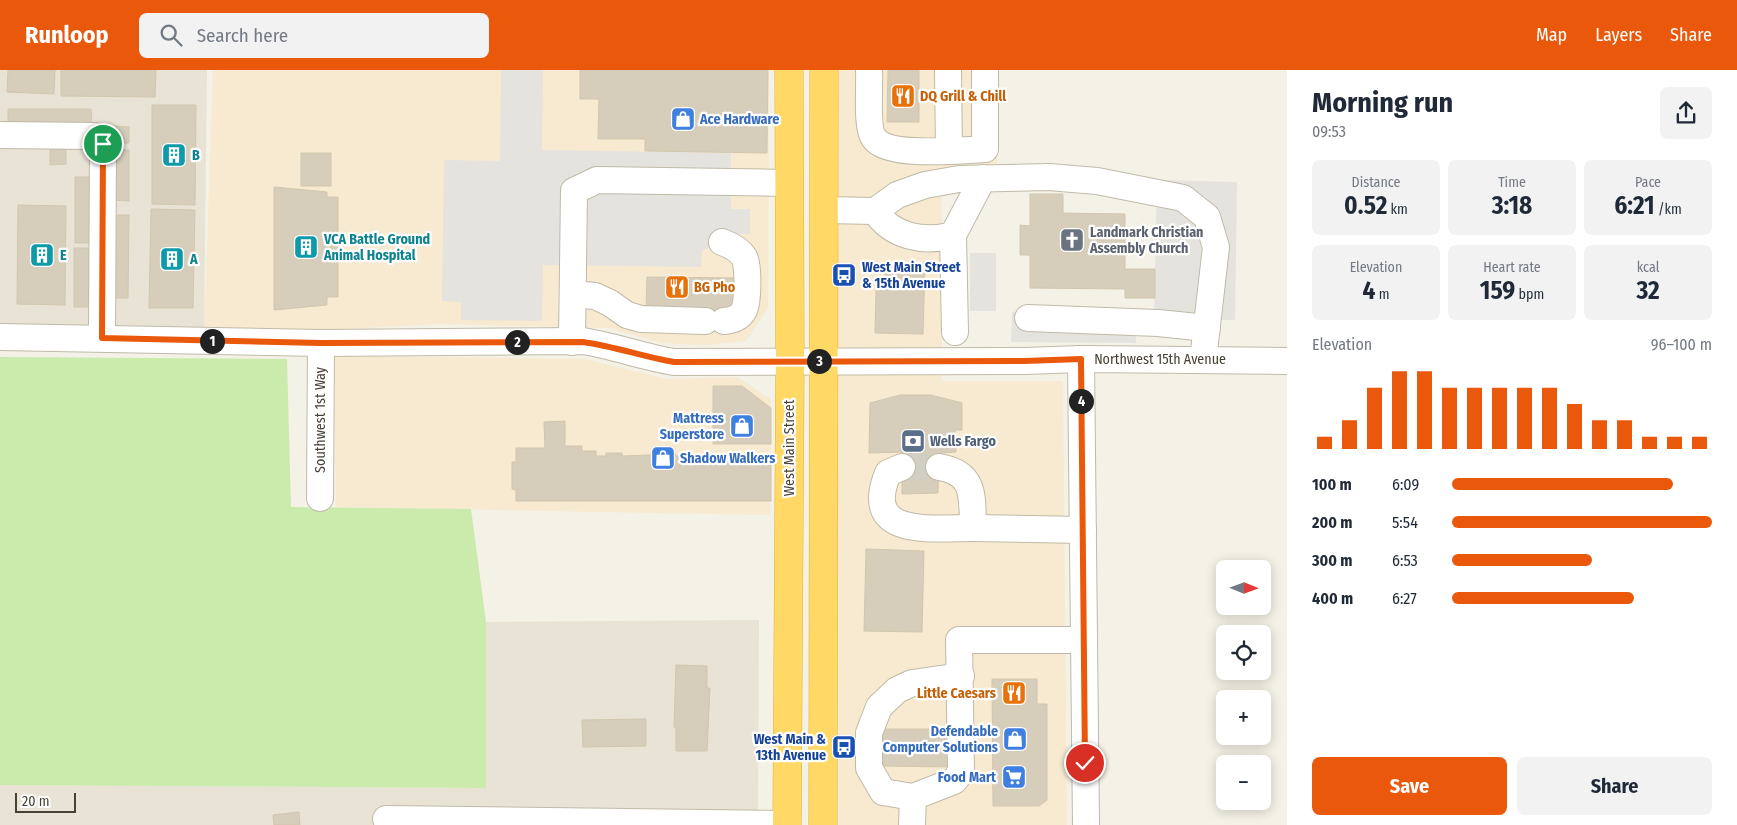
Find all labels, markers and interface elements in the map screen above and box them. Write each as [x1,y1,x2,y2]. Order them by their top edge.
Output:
search box [139,13,489,58]
text: Runloop [25,21,109,49]
icon: search [157,21,185,49]
text: Search here [197,24,288,47]
text: Map [1536,24,1567,46]
text: Layers [1595,24,1642,46]
text: Share [1670,24,1712,46]
restaurant icon: DQ Grill & Chill [890,83,916,109]
text: Morning run [1312,86,1453,119]
button: share [1660,87,1712,139]
place label: DQ Grill & Chill [920,88,1006,105]
shop icon: Ace Hardware [670,106,696,132]
place label: Ace Hardware [699,111,779,128]
text: 09:53 [1312,122,1346,141]
pin [82,123,124,165]
icon: arrive [89,130,117,158]
building icon: B [161,142,187,168]
place label: B [192,147,200,164]
text: Distance [1352,174,1401,191]
text: Time [1498,174,1526,191]
text: Pace [1635,174,1661,191]
text: 0.52 [1344,191,1387,221]
text: 3:18 [1492,191,1532,221]
text: 6:21 [1614,191,1655,221]
text: km [1387,201,1408,218]
text: /km [1655,201,1682,218]
place label: Landmark Christian Assembly Church [1089,224,1203,257]
church icon: Landmark Christian Assembly Church [1059,227,1085,253]
place label: VCA Battle Ground Animal Hospital [323,231,430,264]
building icon: VCA Battle Ground Animal Hospital [293,234,319,260]
building icon: E [29,242,55,268]
building icon: A [159,246,185,272]
place label: E [60,247,67,264]
place label: A [189,251,198,268]
place label: West Main Street & 15th Avenue [862,259,962,292]
text: Elevation [1350,259,1402,276]
text: Heart rate [1483,259,1541,276]
text: kcal [1637,259,1659,276]
bus stop icon: West Main Street & 15th Avenue [831,262,857,288]
restaurant icon: BG Pho [664,274,690,300]
text: 4 [1363,276,1375,306]
text: 159 [1480,276,1515,306]
text: 32 [1636,276,1660,306]
place label: BG Pho [694,279,736,296]
text: m [1375,286,1389,303]
text: bpm [1515,286,1544,303]
pin: 1 [200,328,224,354]
pin: 2 [504,330,530,354]
text: 1 [210,333,215,350]
text: 2 [514,334,521,351]
text: Elevation [1312,335,1372,354]
text: 96–100 m [1651,335,1712,354]
pin: 3 [806,348,832,374]
street label: Northwest 15th Avenue [1094,351,1226,368]
text: 3 [816,353,823,370]
street label: Southwest 1st Way [312,366,329,473]
pin: 4 [1068,388,1094,414]
text: 4 [1078,393,1085,410]
street label: West Main Street [781,399,798,496]
place label: Mattress Superstore [660,410,724,443]
shop icon: Mattress Superstore [729,413,755,439]
bank icon: Wells Fargo [900,428,926,454]
place label: Wells Fargo [930,433,996,450]
shop icon: Shadow Walkers [650,445,676,471]
place label: Shadow Walkers [680,450,775,467]
text: 100 m [1312,475,1352,494]
text: 6:09 [1392,475,1419,494]
text: 200 m [1312,513,1352,532]
text: 5:54 [1392,513,1418,532]
text: 300 m [1312,551,1353,570]
text: 6:53 [1392,551,1418,570]
north arrow [1216,560,1271,615]
map controls [1216,560,1271,810]
text: 400 m [1312,589,1353,608]
text: 6:27 [1392,589,1417,608]
button: locate [1216,625,1271,680]
restaurant icon: Little Caesars [1001,680,1027,706]
place label: Little Caesars [917,685,996,702]
button: + [1216,690,1271,745]
place label: Defendable Computer Solutions [883,723,998,756]
shop icon: Defendable Computer Solutions [1002,726,1028,752]
place label: West Main & 13th Avenue [754,731,826,764]
bus stop icon: West Main & 13th Avenue [831,734,857,760]
pin [1064,742,1106,784]
icon: check [1071,749,1099,777]
button: − [1216,755,1271,810]
button: Save [1312,757,1507,815]
button: Share [1517,757,1712,815]
supermarket icon: Food Mart [1001,764,1027,790]
place label: Food Mart [938,769,997,786]
scale bar [15,790,76,813]
text: 20 m [22,793,50,810]

